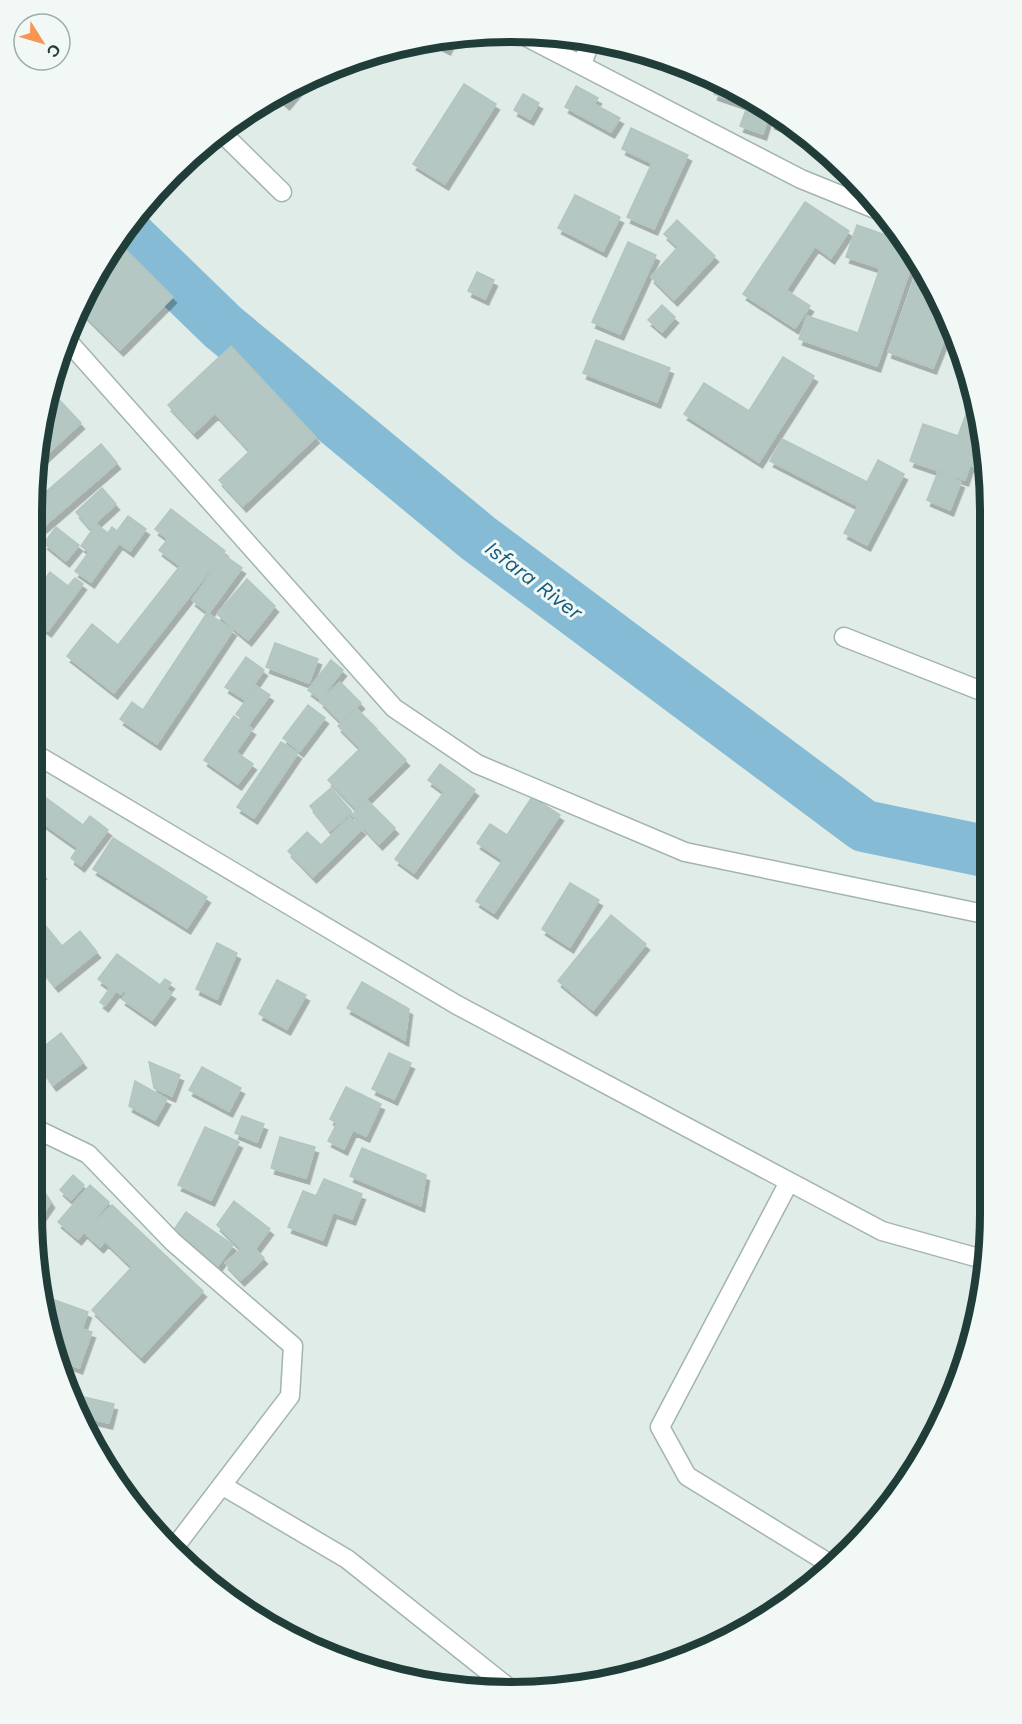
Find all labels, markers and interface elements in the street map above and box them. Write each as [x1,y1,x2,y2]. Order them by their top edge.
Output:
north arrow [12,12,72,72]
text: С [42,40,65,61]
water label: Isfara River [481,535,588,625]

